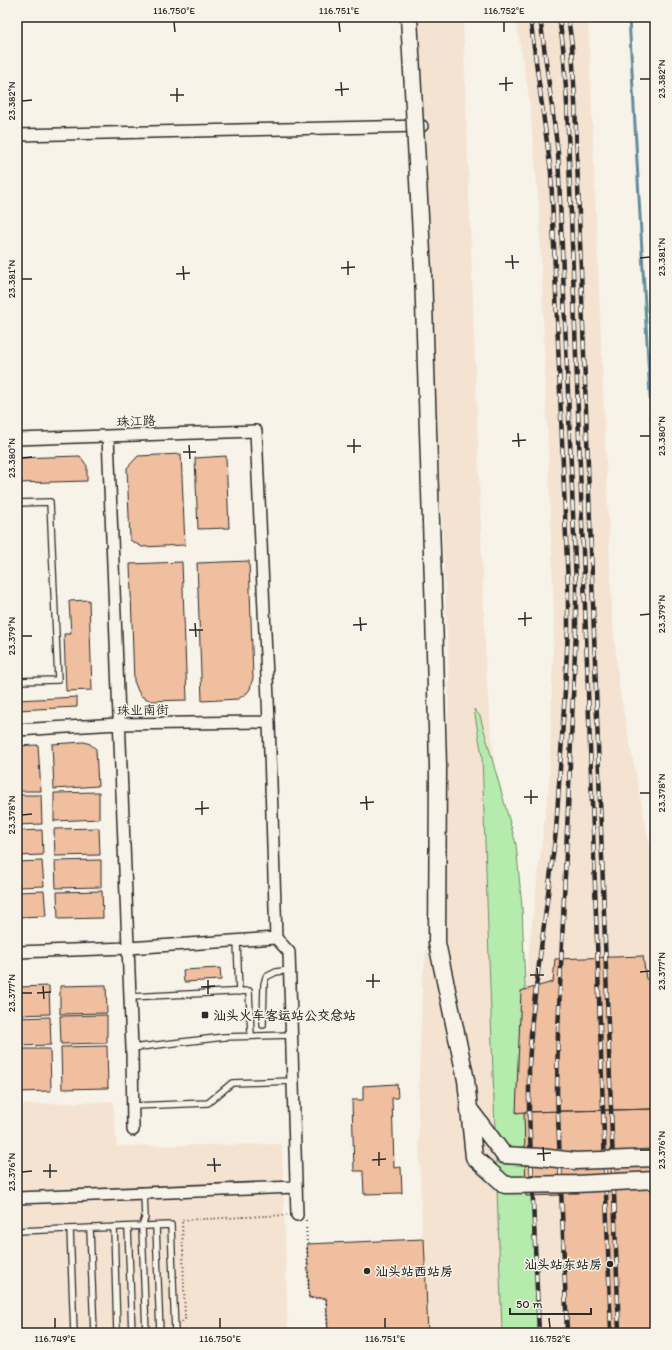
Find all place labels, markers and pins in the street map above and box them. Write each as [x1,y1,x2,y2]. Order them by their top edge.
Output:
place label: 汕头火车客运站公交总站 [213,1008,356,1023]
marker: 汕头火车客运站公交总站 [200,1010,210,1020]
place label: 汕头站东站房 [524,1257,602,1272]
marker: 汕头站东站房 [605,1259,615,1269]
place label: 汕头站西站房 [375,1264,453,1279]
marker: 汕头站西站房 [362,1266,372,1276]

